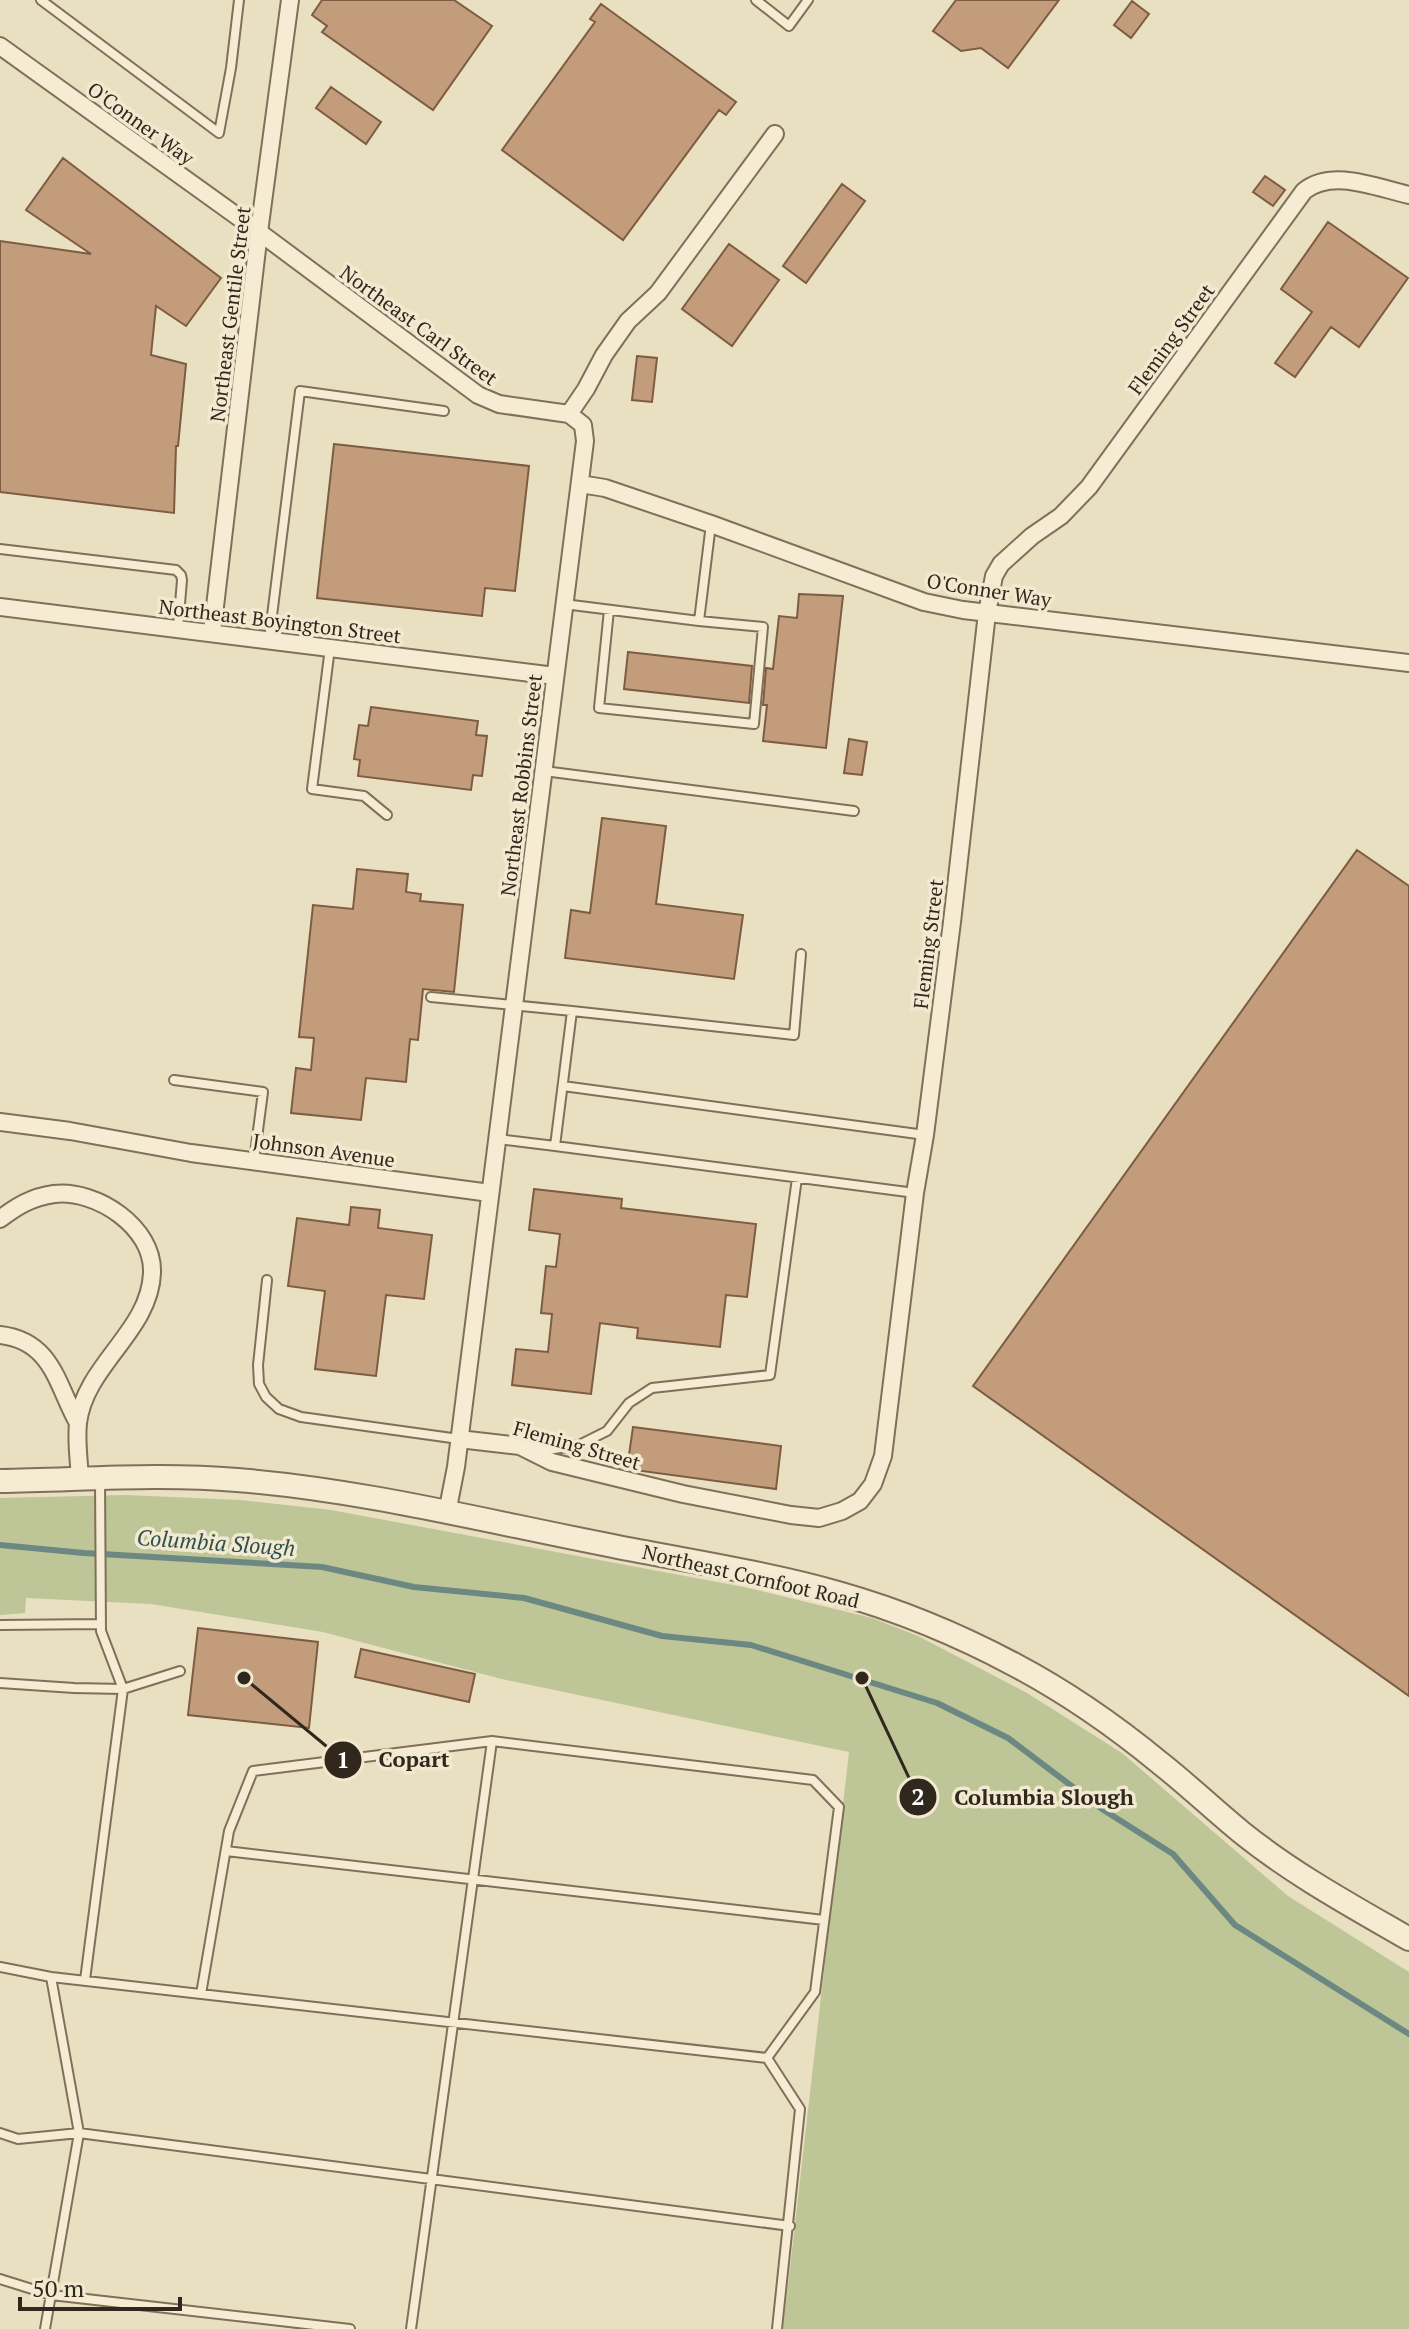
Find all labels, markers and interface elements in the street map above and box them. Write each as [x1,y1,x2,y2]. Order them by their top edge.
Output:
street label: O'Conner Way [82,75,200,171]
street label: Northeast Gentile Street [203,204,257,423]
street label: Northeast Carl Street [335,259,504,392]
street label: Fleming Street [1122,278,1221,400]
street label: O'Conner Way [925,567,1054,613]
street label: Northeast Boyington Street [157,593,403,649]
street label: Northeast Robbins Street [494,672,548,898]
street label: Fleming Street [907,877,949,1011]
street label: Johnson Avenue [251,1127,397,1173]
street label: Fleming Street [510,1414,644,1476]
water label: Columbia Slough [136,1522,296,1562]
street label: Northeast Cornfoot Road [640,1538,862,1614]
callout: Copart [323,1737,466,1783]
text: 1 [336,1743,350,1775]
text: Copart [379,1744,450,1773]
callout: Columbia Slough [898,1774,1150,1820]
text: 2 [911,1780,925,1812]
text: Columbia Slough [954,1782,1134,1811]
scale bar [20,2261,180,2311]
text: 50 m [32,2272,84,2304]

